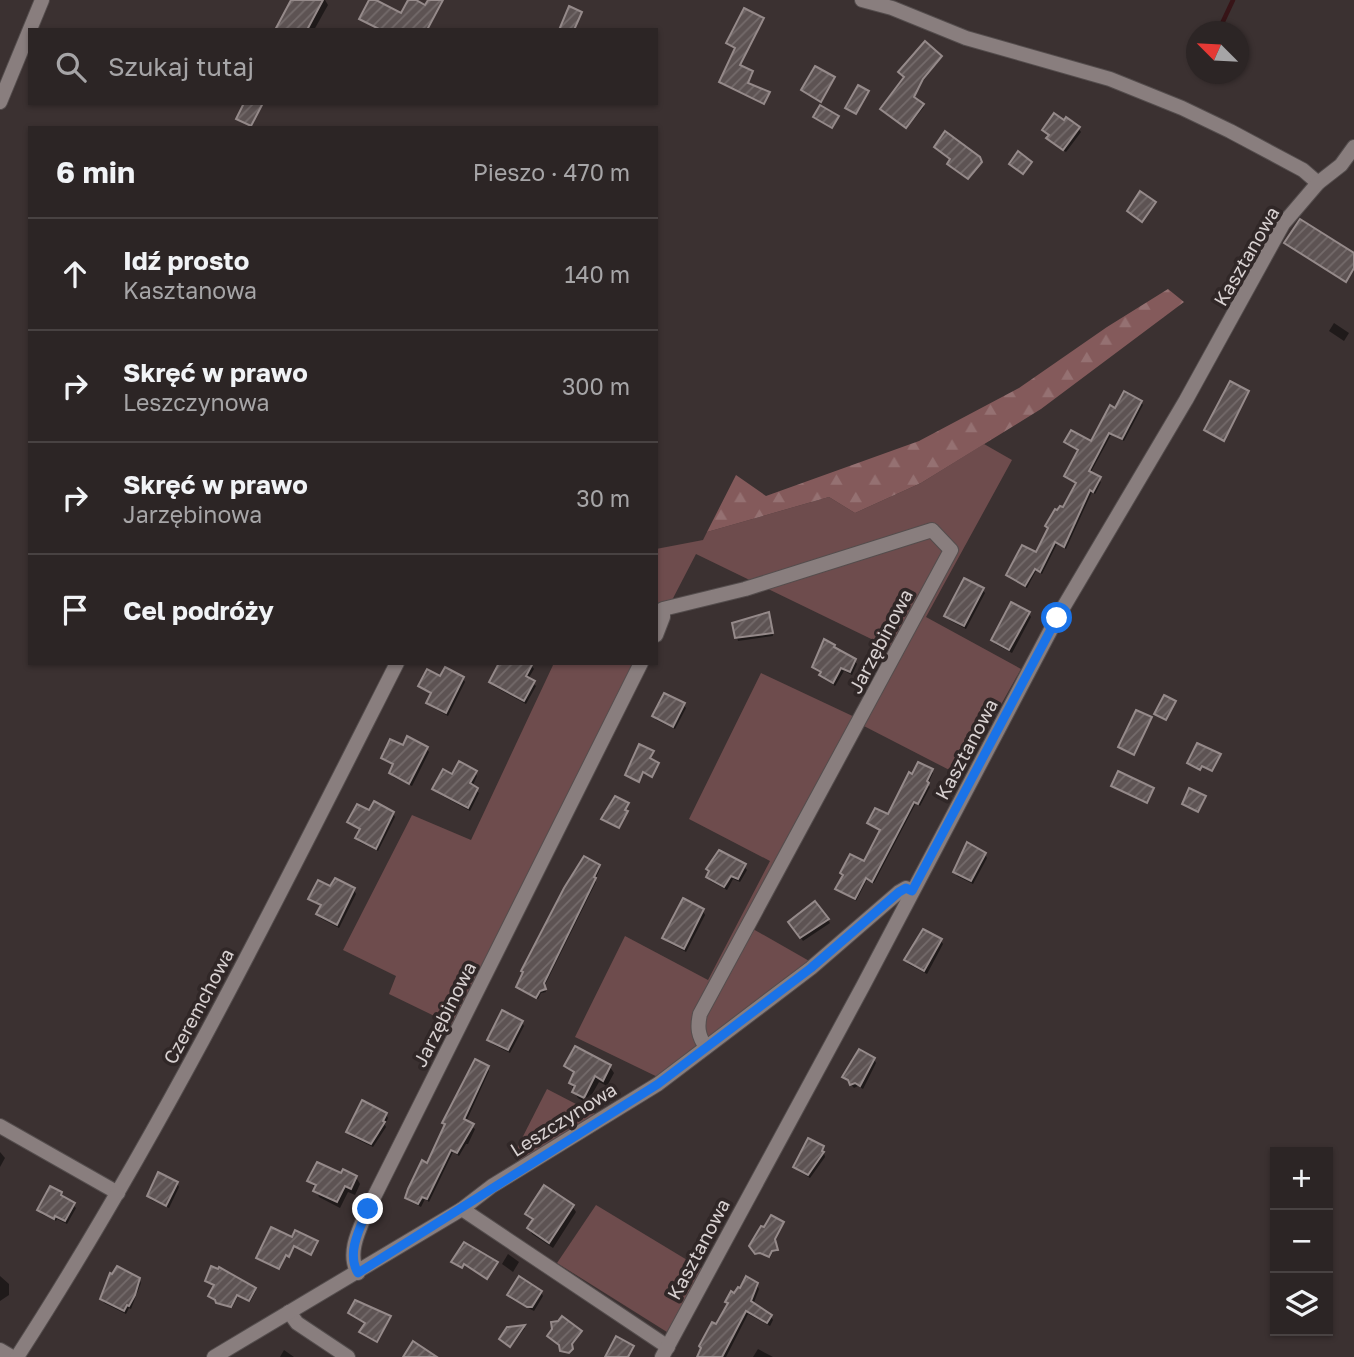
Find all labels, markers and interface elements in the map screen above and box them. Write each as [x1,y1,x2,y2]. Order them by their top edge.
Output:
north arrow [1186,21,1249,84]
search box [28,28,658,105]
icon: search [52,48,90,86]
text: Szukaj tutaj [108,51,254,82]
text: 6 min [56,154,135,190]
text: Pieszo · 470 m [473,158,630,186]
street label: Kasztanowa [1208,202,1284,310]
text: Idź prosto [123,245,249,276]
icon: ahead [56,255,94,293]
text: 140 m [564,260,630,288]
text: Kasztanowa [123,276,257,304]
text: Skręć w prawo [123,357,308,388]
icon: right [56,367,94,405]
text: 300 m [562,372,630,400]
text: Leszczynowa [123,388,269,416]
text: Skręć w prawo [123,469,308,500]
icon: right [56,479,94,517]
text: 30 m [576,484,630,512]
text: Jarzębinowa [123,500,262,528]
street label: Jarzębinowa [843,585,917,697]
icon: arrive [56,591,94,629]
text: Cel podróży [123,595,274,626]
route start [1041,602,1072,633]
street label: Kasztanowa [930,695,1002,803]
street label: Czeremchowa [158,944,238,1068]
street label: Jarzębinowa [408,958,480,1070]
street label: Leszczynowa [506,1077,620,1161]
map controls [1270,1147,1333,1336]
button: + [1270,1147,1333,1210]
route end [352,1193,383,1224]
street label: Kasztanowa [662,1195,734,1303]
button: − [1270,1210,1333,1273]
button: layers [1270,1273,1333,1336]

